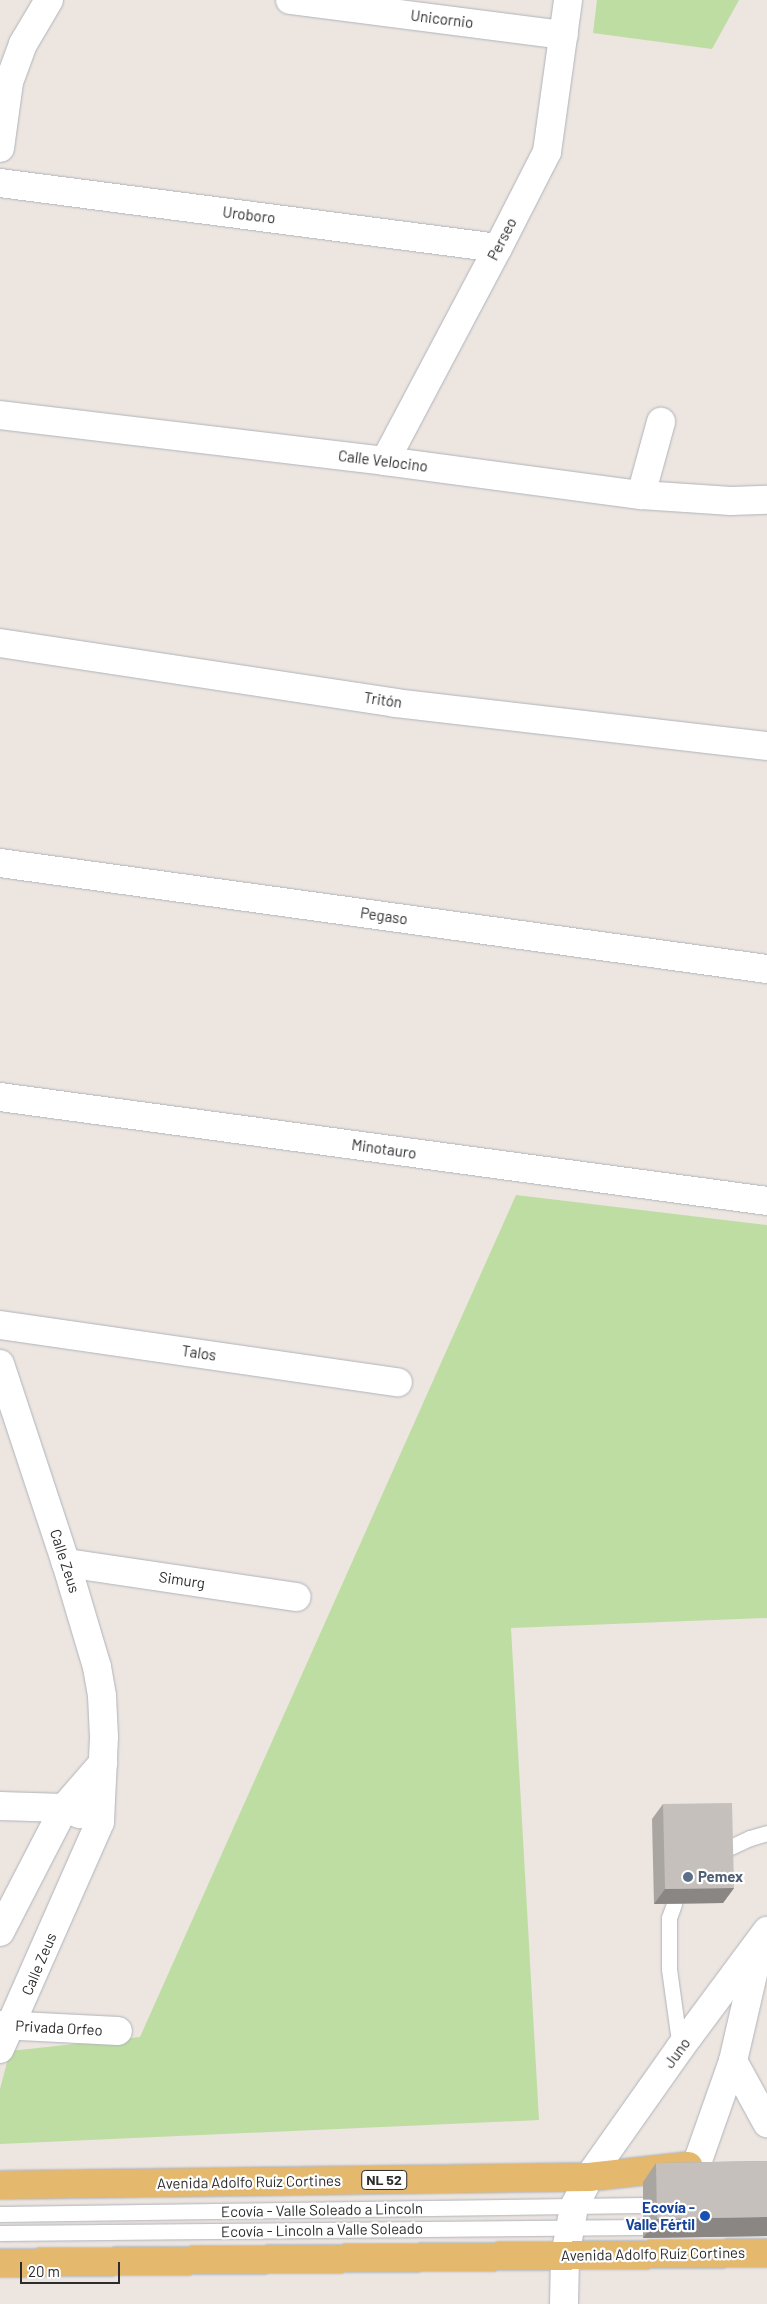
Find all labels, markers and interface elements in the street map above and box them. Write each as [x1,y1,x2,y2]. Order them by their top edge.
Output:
street label: Unicornio [410,6,474,32]
street label: Uroboro [222,203,276,227]
street label: Perseo [484,215,520,263]
street label: Calle Velocino [337,447,429,475]
street label: Tritón [363,688,403,712]
street label: Pegaso [359,904,409,928]
street label: Minotauro [350,1136,418,1162]
street label: Talos [181,1342,217,1364]
street label: Calle Zeus [46,1527,84,1595]
street label: Simurg [158,1568,206,1592]
place label: Pemex [698,1868,743,1886]
marker: Pemex [682,1871,694,1883]
street label: Calle Zeus [18,1930,60,1998]
street label: Privada Orfeo [15,2017,103,2039]
street label: Juno [660,2034,694,2072]
road number: NL 52 [360,2168,408,2192]
street label: Avenida Adolfo Ruíz Cortines [157,2171,341,2193]
place label: Ecovía - Valle Fértil [625,2198,695,2233]
street label: Ecovía - Valle Soleado a Lincoln [221,2199,423,2221]
marker: Ecovía - Valle Fértil [699,2210,711,2222]
street label: Ecovía - Lincoln a Valle Soleado [221,2219,423,2241]
street label: Avenida Adolfo Ruíz Cortines [561,2243,745,2265]
scale bar [22,2252,122,2284]
text: 20 m [28,2262,60,2280]

